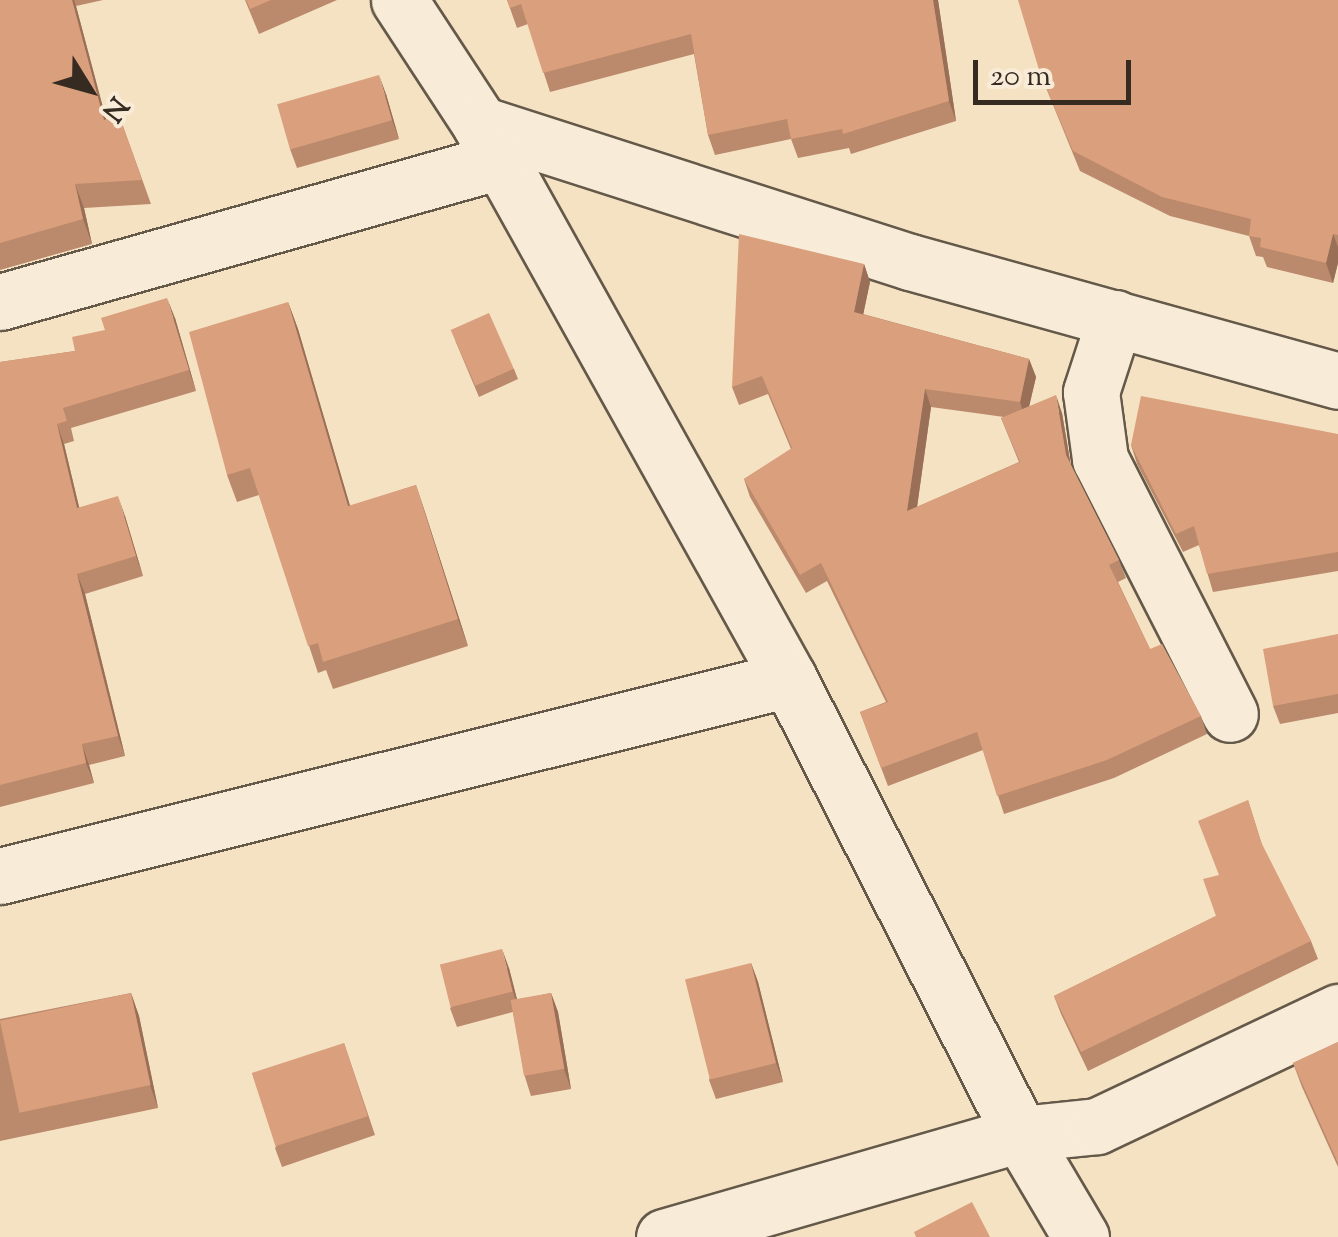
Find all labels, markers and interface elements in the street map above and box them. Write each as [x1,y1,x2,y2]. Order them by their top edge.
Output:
north arrow [40,40,140,140]
scale bar [978,40,1136,102]
text: 20 m [990,56,1051,99]
text: N [91,87,137,129]

